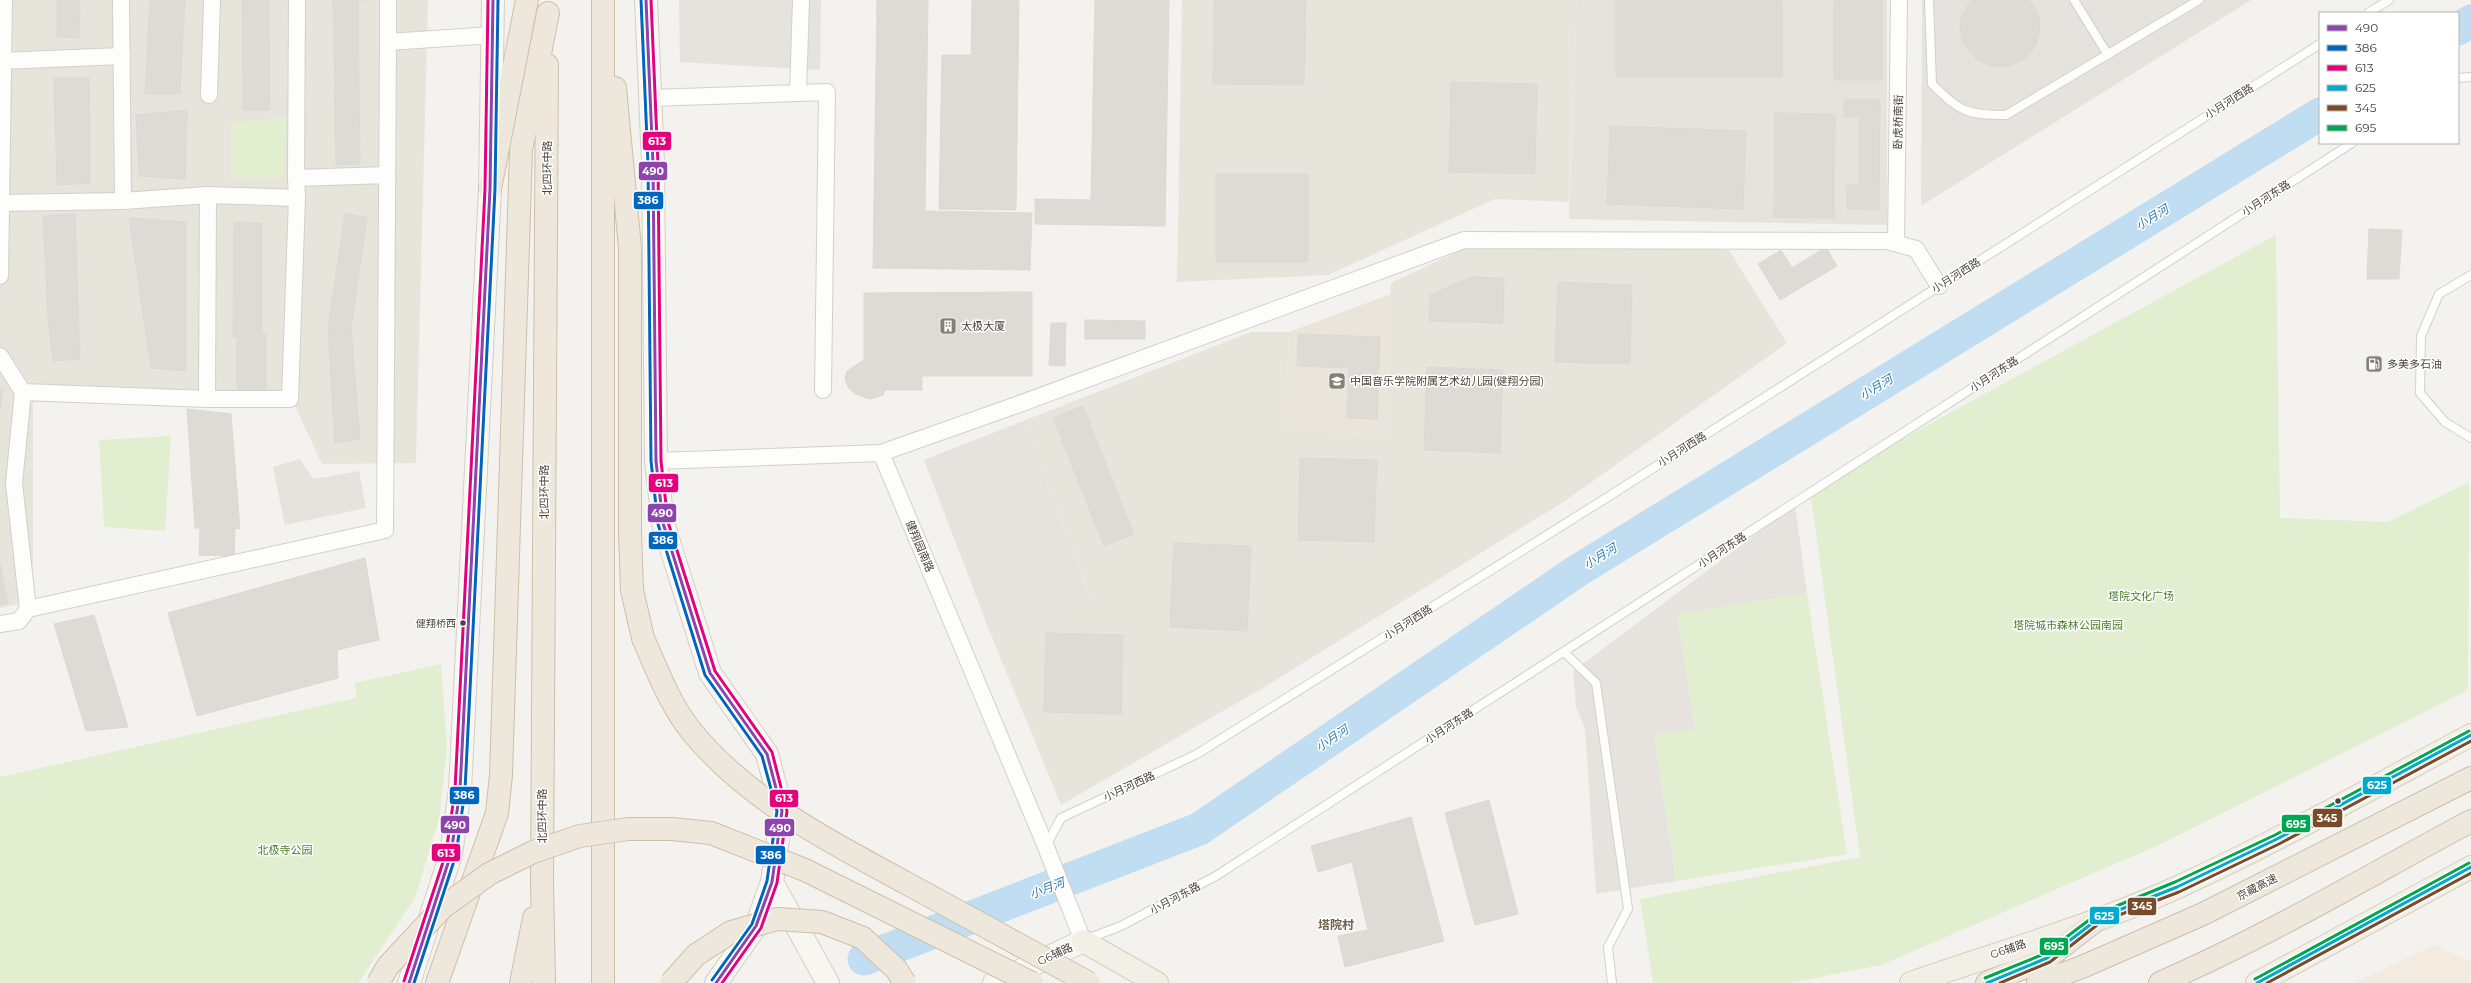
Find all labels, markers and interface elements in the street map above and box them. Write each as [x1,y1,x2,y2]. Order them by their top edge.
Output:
legend [2319,12,2459,144]
text: 490 [2355,20,2378,35]
text: 386 [2355,40,2377,55]
text: 613 [2355,60,2374,75]
street label: 小月河西路 [2202,80,2256,122]
text: 625 [2355,80,2376,95]
street label: 卧虎桥南街 [1891,94,1905,150]
text: 345 [2355,100,2377,115]
text: 695 [2355,120,2377,135]
line badge: 613 [642,131,672,151]
text: 613 [648,134,666,148]
street label: 北四环中路 [540,141,554,196]
line badge: 490 [638,161,668,181]
text: 490 [642,164,665,178]
street label: 小月河东路 [2239,177,2293,219]
line badge: 386 [633,191,664,210]
text: 386 [637,193,658,207]
water label: 小月河 [2133,200,2173,233]
street label: 小月河西路 [1929,254,1983,296]
building icon: 太极大厦 [938,316,958,336]
place label: 太极大厦 [961,319,1005,333]
street label: 小月河东路 [1967,353,2021,395]
fuel station icon: 多美多石油 [2364,354,2384,374]
place label: 多美多石油 [2387,357,2442,371]
water label: 小月河 [1857,370,1897,403]
school or university icon: 中国音乐学院附属艺术幼儿园(健翔分园) [1327,371,1347,391]
place label: 中国音乐学院附属艺术幼儿园(健翔分园) [1350,374,1544,388]
street label: 小月河西路 [1655,428,1709,470]
street label: 北四环中路 [537,465,551,520]
line badge: 613 [648,473,679,493]
text: 613 [655,476,673,490]
line badge: 490 [647,503,677,523]
text: 490 [651,506,674,520]
street label: 健翔园南路 [903,518,937,574]
street label: 小月河东路 [1695,529,1749,571]
line badge: 386 [648,531,678,550]
text: 386 [652,533,673,547]
water label: 小月河 [1581,539,1621,572]
park label: 塔院文化广场 [2108,589,2174,603]
street label: 小月河西路 [1381,601,1435,643]
place label: 健翔桥西 [416,617,456,630]
marker: 健翔桥西 [458,618,468,628]
park label: 塔院城市森林公园南园 [2013,618,2123,632]
street label: 小月河东路 [1422,705,1476,747]
water label: 小月河 [1313,721,1353,754]
street label: 小月河西路 [1101,768,1157,804]
line badge: 625 [2362,776,2392,795]
text: 625 [2367,778,2387,792]
line badge: 386 [449,786,480,805]
text: 386 [453,788,474,802]
street label: 北四环中路 [535,789,549,844]
line badge: 613 [769,789,799,808]
text: 613 [775,791,793,805]
unlabelled marker [2333,796,2343,806]
line badge: 345 [2312,808,2343,828]
text: 345 [2316,811,2338,825]
line badge: 695 [2281,814,2311,833]
line badge: 490 [440,815,470,834]
text: 695 [2286,817,2307,831]
text: 490 [444,818,467,832]
line badge: 490 [764,818,795,837]
text: 490 [769,821,792,835]
park label: 北极寺公园 [258,843,313,857]
line badge: 613 [431,843,461,862]
line badge: 386 [755,845,786,865]
text: 613 [437,846,455,860]
text: 386 [760,848,781,862]
street label: 京藏高速 [2234,871,2280,903]
water label: 小月河 [1028,874,1068,901]
street label: 小月河东路 [1147,879,1203,917]
line badge: 345 [2127,897,2157,916]
text: 345 [2131,899,2153,913]
line badge: 625 [2089,906,2120,925]
text: 625 [2094,909,2114,923]
district label: 塔院村 [1318,917,1354,932]
street label: G6辅路 [1988,936,2028,962]
line badge: 695 [2039,937,2069,956]
text: 695 [2044,939,2065,953]
street label: G6辅路 [1035,940,1075,968]

